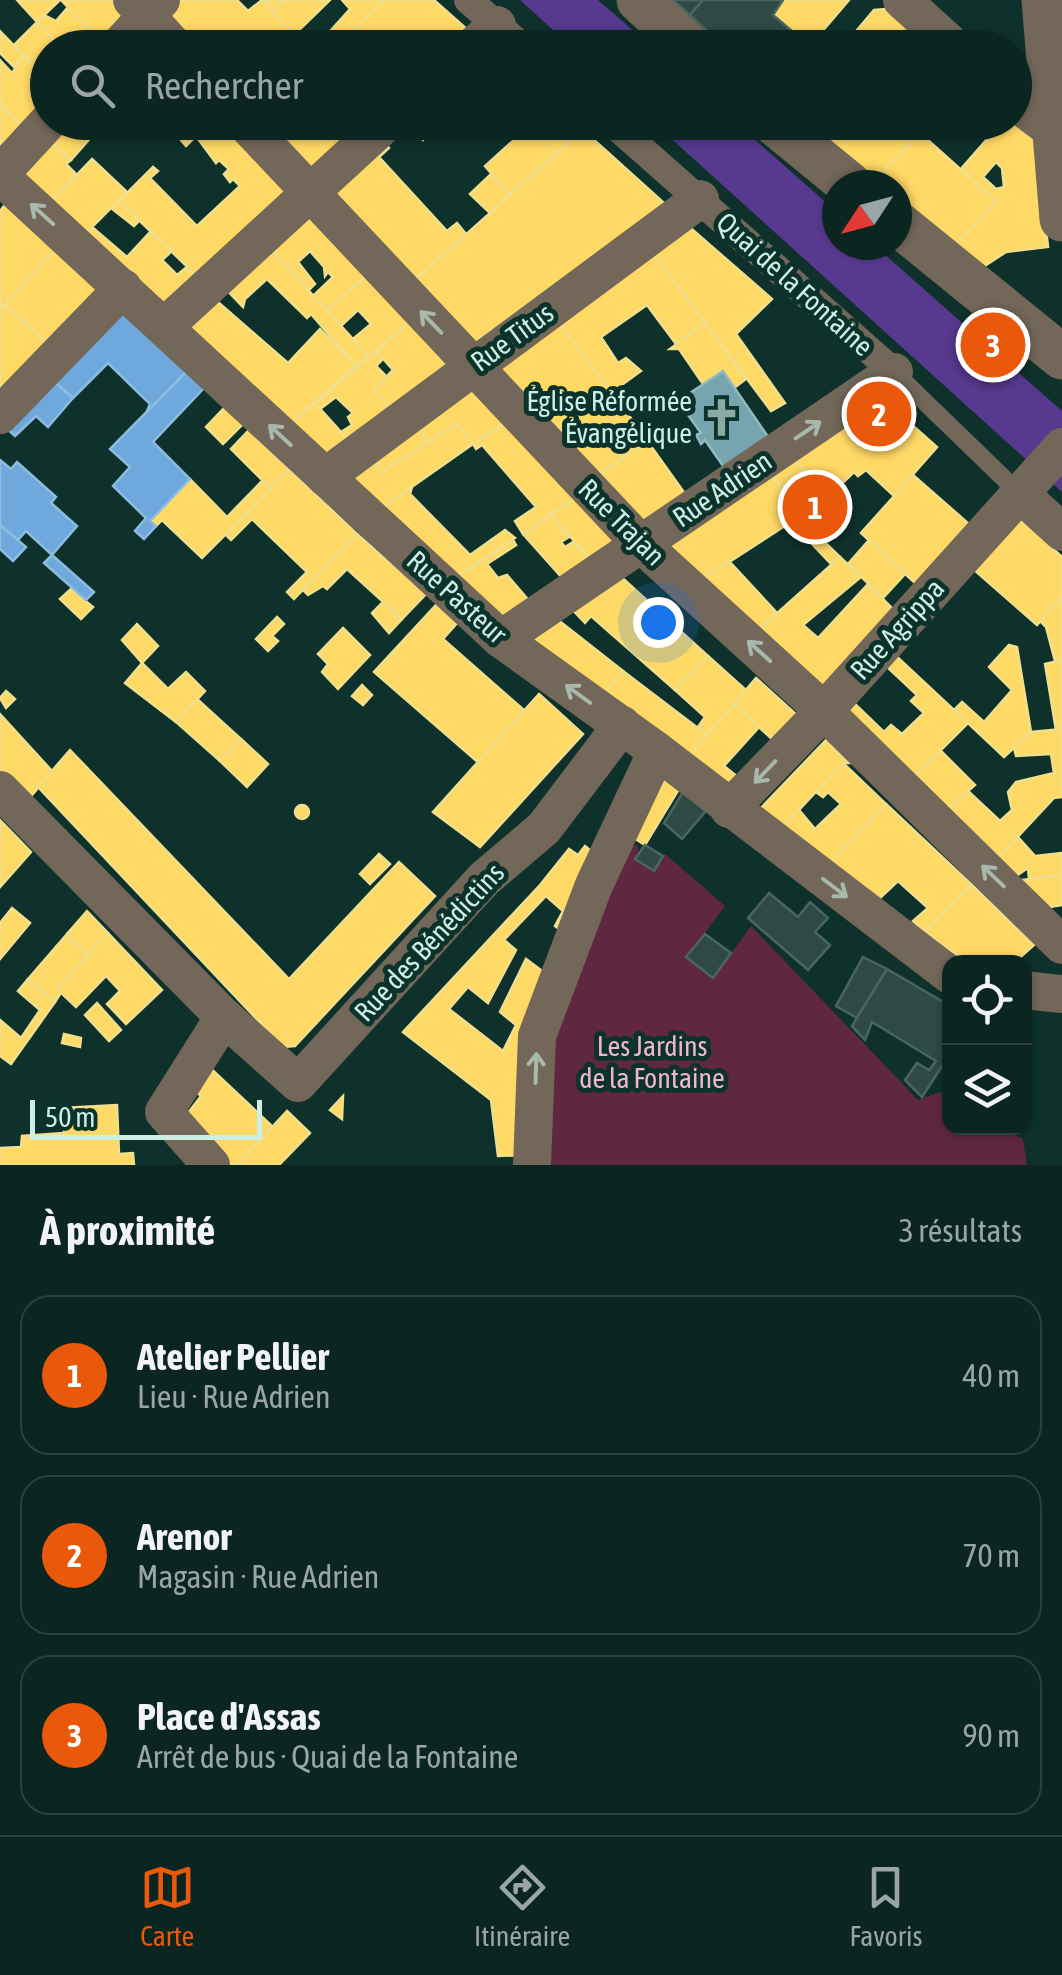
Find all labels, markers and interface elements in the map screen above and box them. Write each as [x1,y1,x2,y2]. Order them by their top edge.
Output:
search box [30,30,1032,140]
icon: search [65,58,120,113]
text: Rechercher [145,64,303,107]
north arrow [822,170,912,260]
one-way arrow [30,203,55,226]
street label: Quai de la Fontaine [711,206,879,362]
street label: Rue Titus [465,297,559,377]
pin: 3 [960,308,1026,382]
one-way arrow [420,310,443,335]
pin: 2 [846,376,912,452]
place label: Église Réformée Évangélique [526,385,692,449]
church icon: Église Réformée Évangélique [701,396,743,438]
one-way arrow [794,420,822,441]
one-way arrow [269,423,293,447]
street label: Rue Adrien [667,444,777,534]
pin: 1 [782,470,848,544]
street label: Rue Trajan [572,472,672,572]
street label: Rue Pasteur [401,544,514,650]
street label: Rue Agrippa [844,572,950,686]
your location [633,597,684,648]
one-way arrow [747,640,772,663]
one-way arrow [565,684,592,705]
one-way arrow [754,759,777,784]
street label: Rue des Bénédictins [348,857,510,1027]
one-way arrow [982,864,1006,888]
one-way arrow [821,878,848,899]
map controls [942,955,1032,1135]
button: locate [942,955,1032,1045]
park label: Les Jardins de la Fontaine [579,1030,725,1094]
button: layers [942,1045,1032,1135]
one-way arrow [526,1052,545,1084]
scale bar [30,1095,262,1140]
text: 50 m [45,1101,95,1133]
text: À proximité [40,1206,215,1254]
text: 3 résultats [899,1212,1022,1249]
text: Atelier Pellier [137,1335,329,1378]
text: 1 [67,1357,82,1394]
text: 40 m [962,1357,1020,1394]
text: Lieu · Rue Adrien [137,1378,330,1415]
text: Arenor [137,1515,232,1558]
text: 2 [67,1537,82,1574]
text: 70 m [962,1537,1020,1574]
text: Magasin · Rue Adrien [137,1558,379,1595]
text: Place d'Assas [137,1695,321,1738]
text: 3 [67,1717,82,1754]
text: 90 m [962,1717,1020,1754]
text: Arrêt de bus · Quai de la Fontaine [137,1738,518,1775]
tab: Carte [140,1860,195,1952]
tab: Itinéraire [474,1860,570,1952]
tab: Favoris [850,1860,922,1952]

